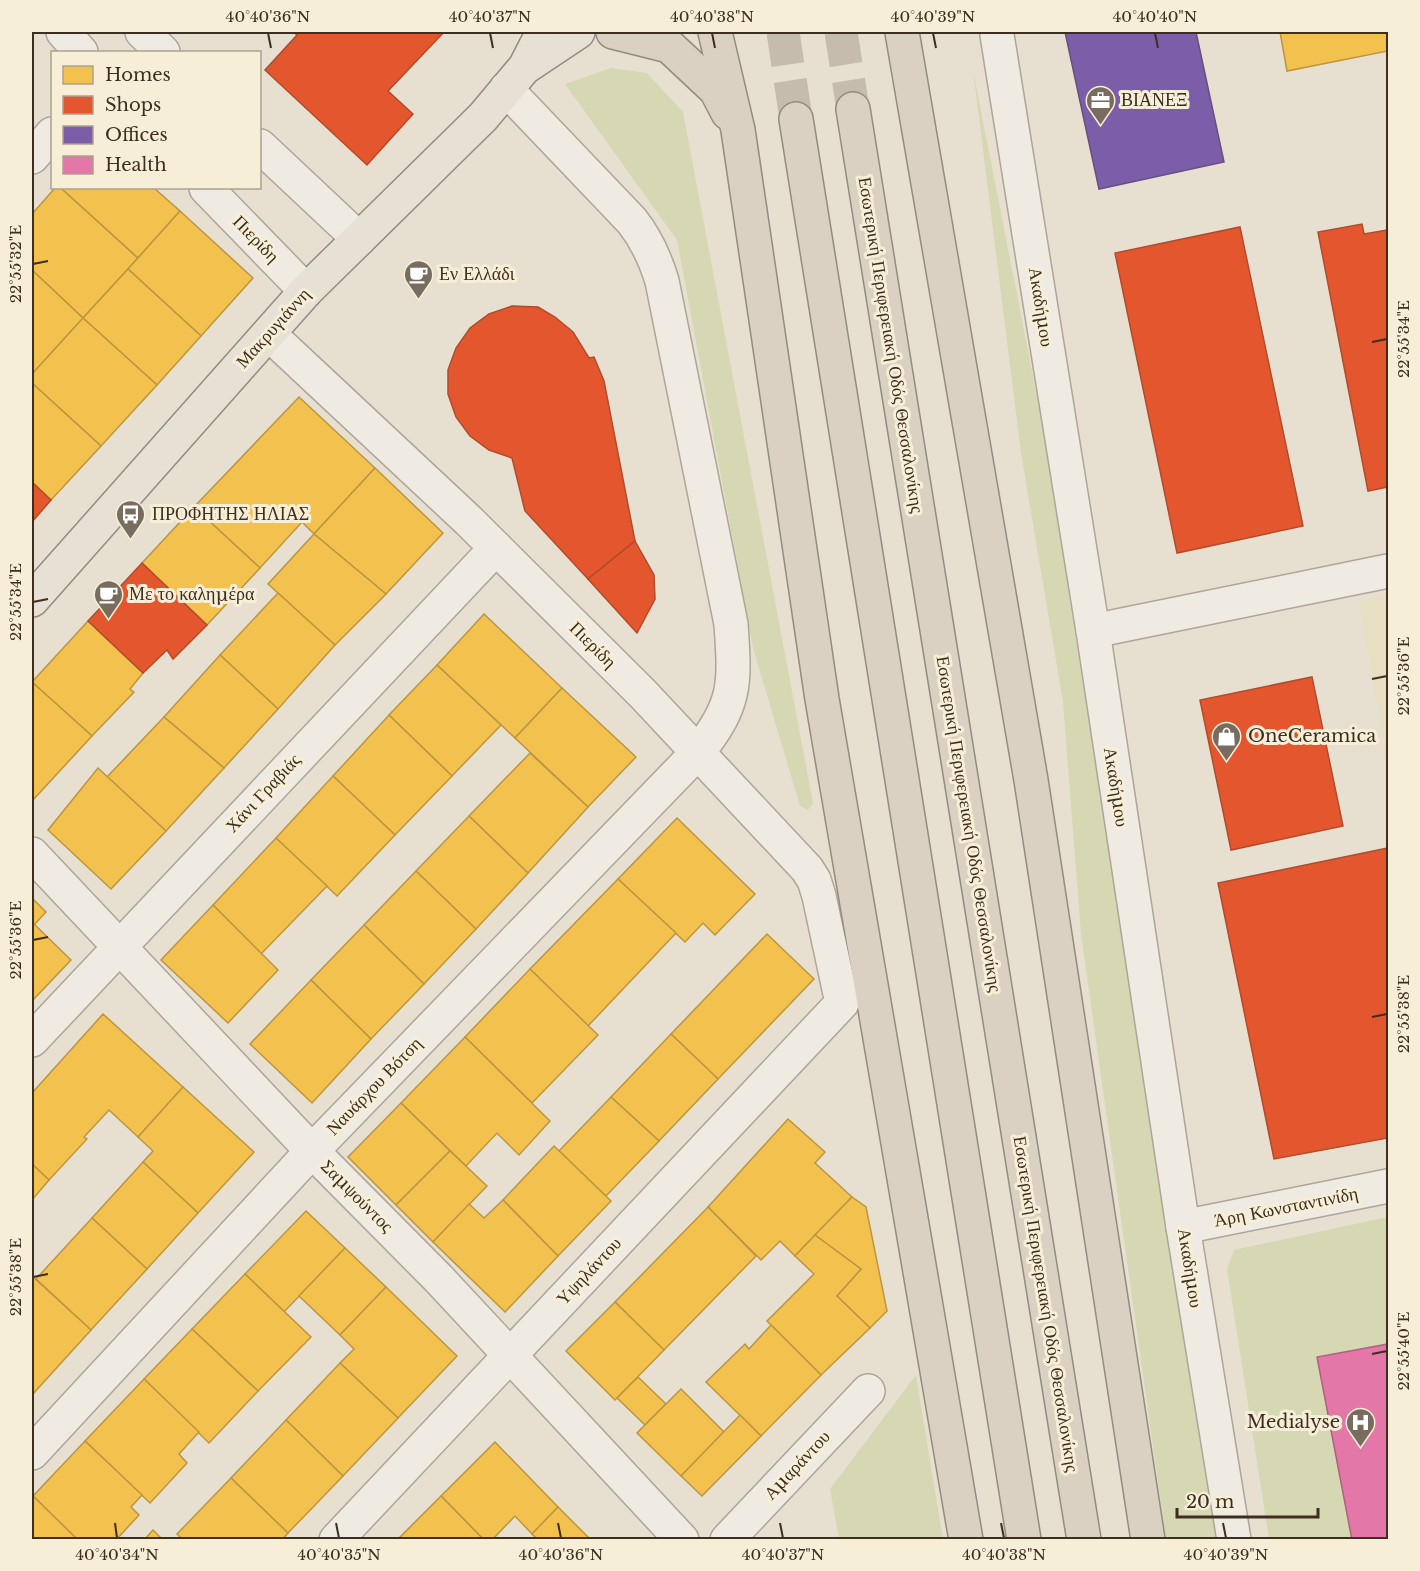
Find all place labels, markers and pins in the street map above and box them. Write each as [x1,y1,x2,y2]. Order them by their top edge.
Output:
office icon: ΒΙΑΝΕΞ [1084,84,1116,126]
place label: ΒΙΑΝΕΞ [1121,89,1188,111]
cafe icon: Εν Ελλάδι [402,258,434,300]
place label: Εν Ελλάδι [439,263,515,285]
bus stop icon: ΠΡΟΦΗΤΗΣ ΗΛΙΑΣ [115,498,147,540]
place label: ΠΡΟΦΗΤΗΣ ΗΛΙΑΣ [152,503,309,525]
cafe icon: Με το καλημέρα [92,578,124,620]
place label: Με το καλημέρα [129,583,255,605]
shop icon: OneCeramica [1211,720,1243,762]
place label: OneCeramica [1248,725,1376,747]
hospital icon: Medialyse [1345,1406,1377,1448]
place label: Medialyse [1247,1411,1340,1433]

